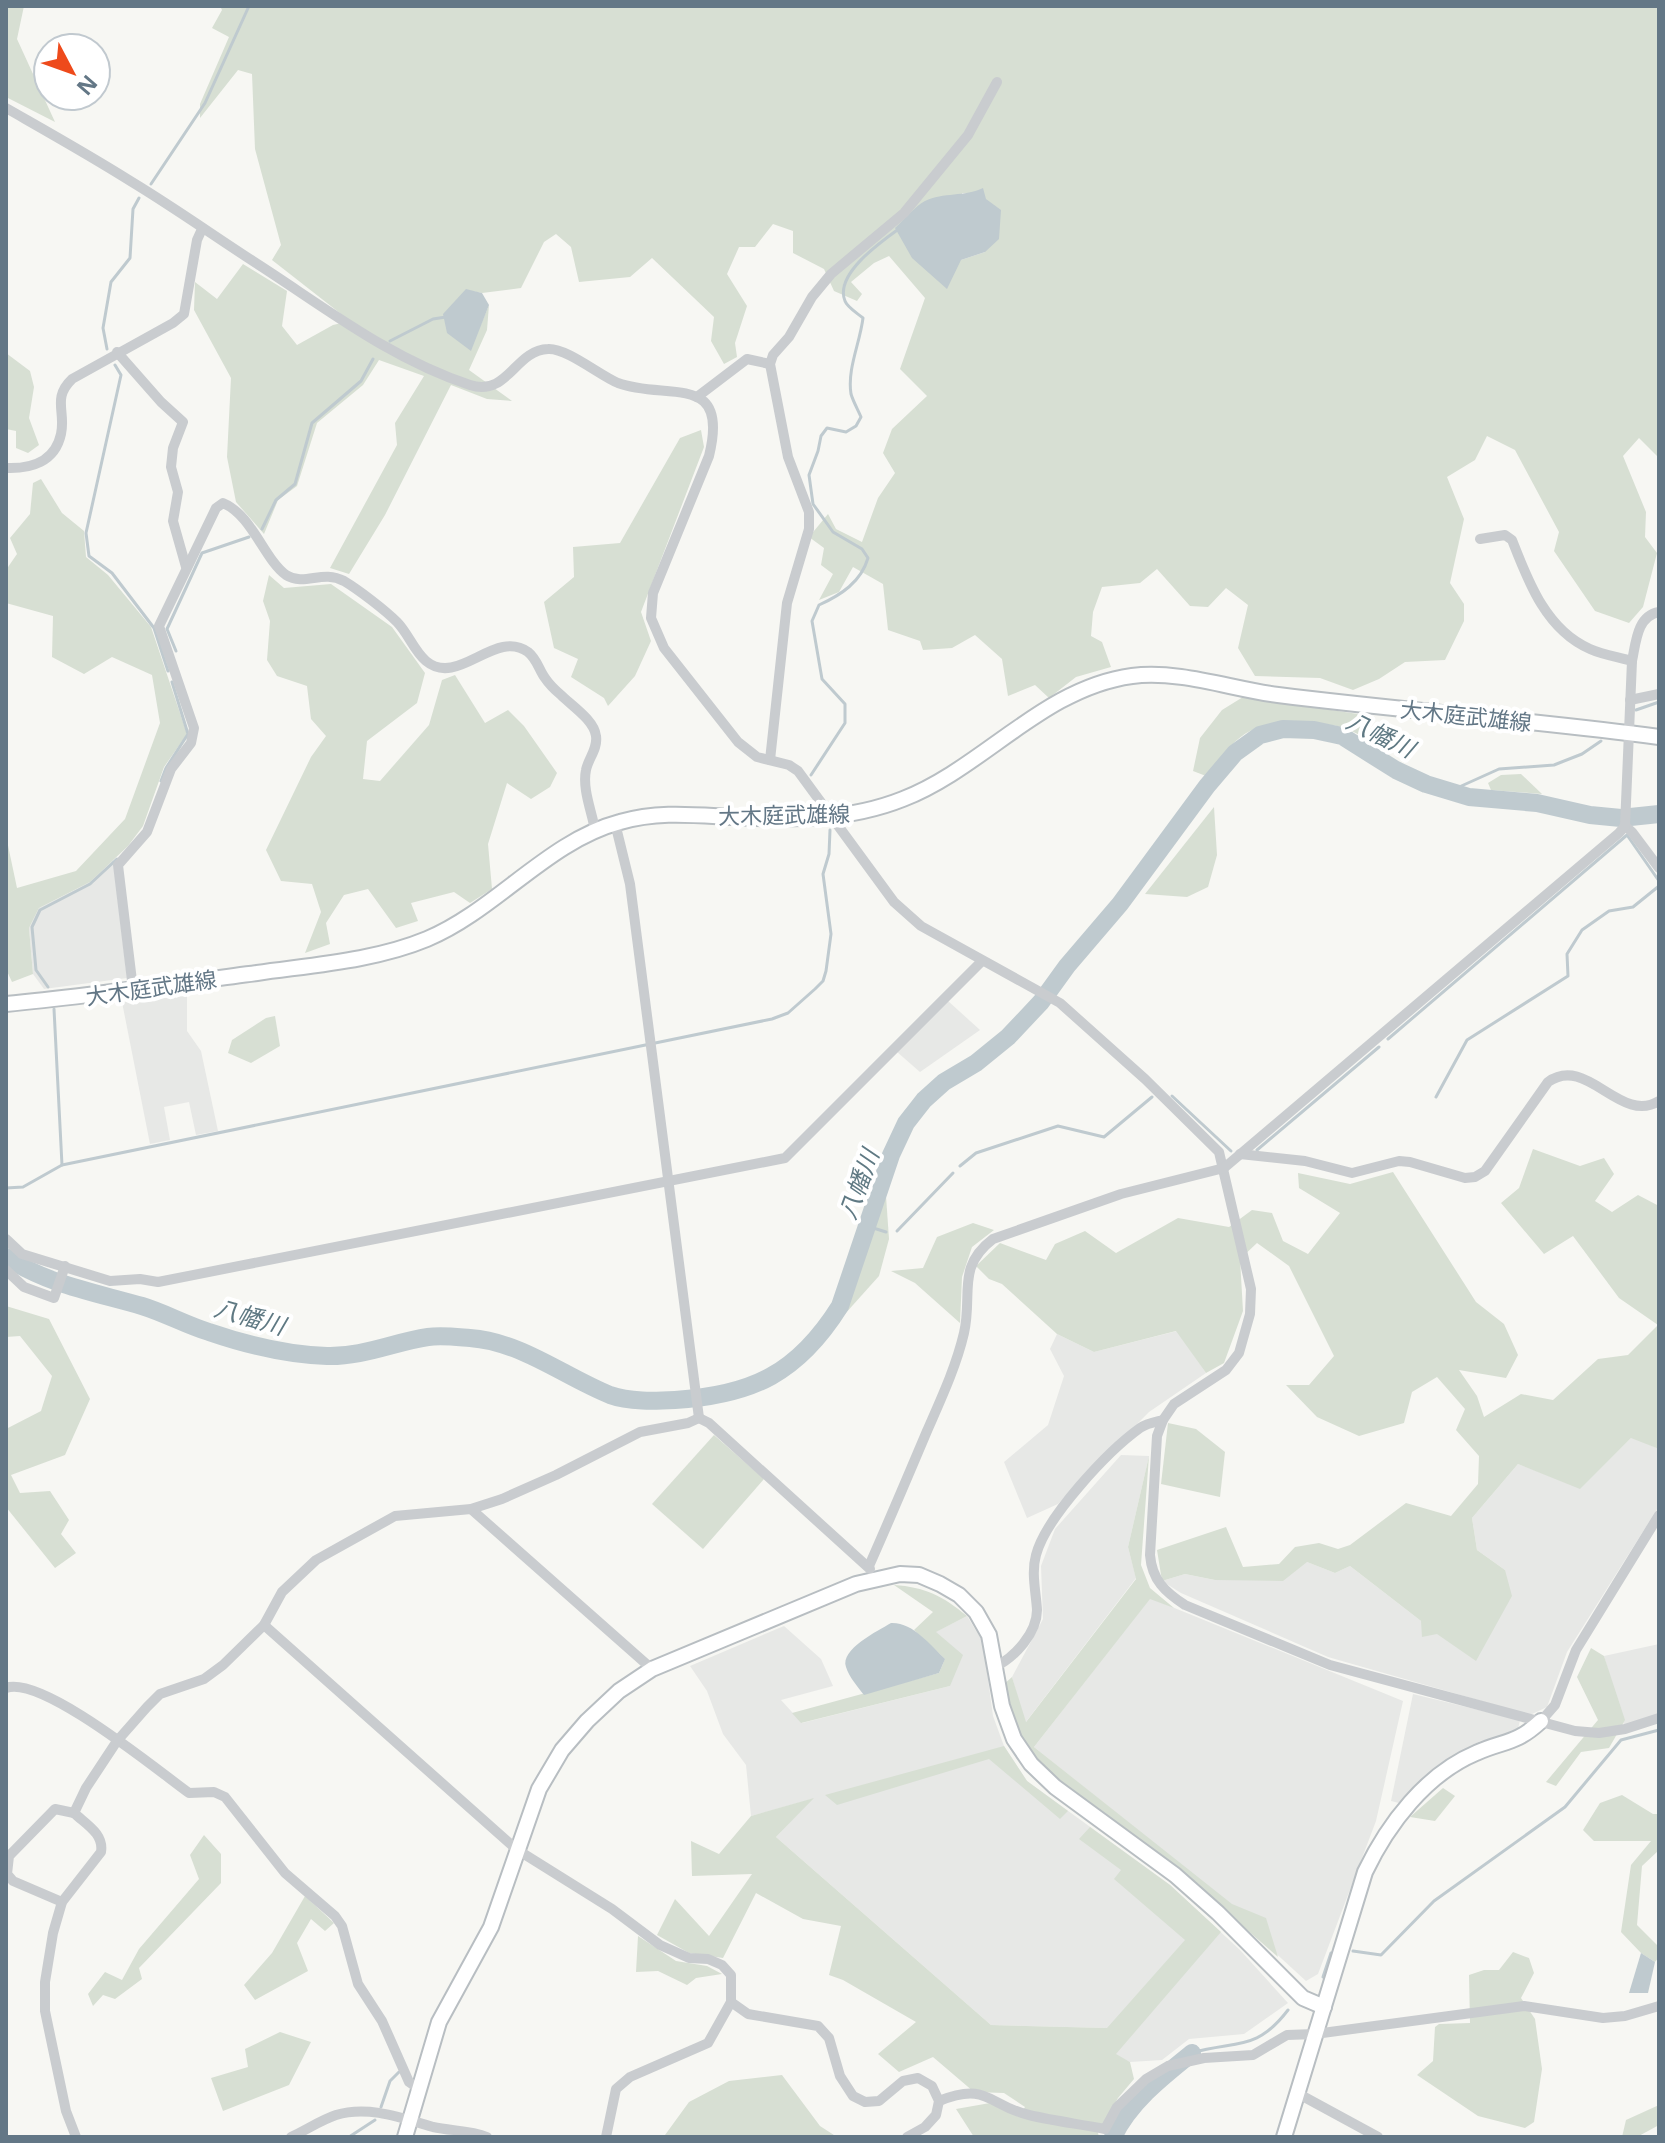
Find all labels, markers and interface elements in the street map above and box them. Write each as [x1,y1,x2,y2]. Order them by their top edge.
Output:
north arrow [32,32,112,112]
text: N [71,69,105,102]
street label: 大木庭武雄線 [1399,693,1533,737]
water label: 八幡川 [1341,703,1423,766]
street label: 大木庭武雄線 [718,798,850,830]
street label: 大木庭武雄線 [84,963,218,1011]
water label: 八幡川 [830,1142,887,1223]
water label: 八幡川 [211,1290,292,1343]

